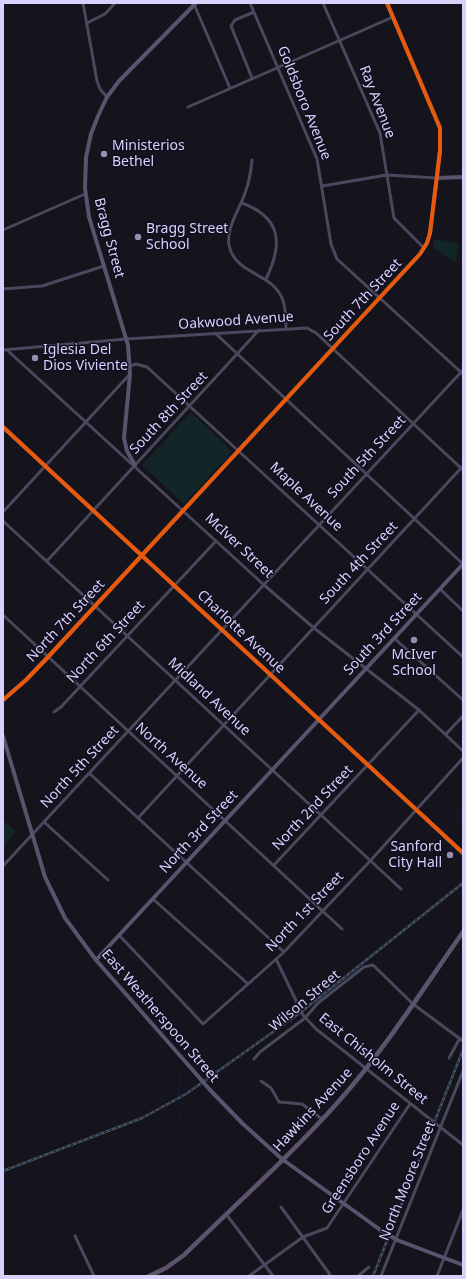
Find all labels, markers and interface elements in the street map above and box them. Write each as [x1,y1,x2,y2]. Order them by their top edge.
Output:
street label: Goldsboro Avenue [273,44,335,162]
street label: Ray Avenue [355,63,399,141]
place label: Ministerios Bethel [112,138,185,170]
marker: Ministerios Bethel [99,149,109,159]
street label: Bragg Street [90,196,128,280]
place label: Bragg Street School [146,221,228,254]
marker: Bragg Street School [133,232,143,242]
street label: South 7th Street [321,255,405,345]
street label: Oakwood Avenue [178,309,294,333]
place label: Iglesia Del Dios Viviente [43,342,128,374]
marker: Iglesia Del Dios Viviente [30,353,40,363]
street label: South 8th Street [127,368,211,458]
street label: South 5th Street [325,412,409,502]
street label: Maple Avenue [266,459,346,535]
street label: McIver Street [201,510,277,582]
street label: South 4th Street [317,518,401,608]
street label: North 7th Street [23,576,109,666]
street label: Charlotte Avenue [194,587,288,677]
street label: South 3rd Street [340,589,426,679]
street label: North 6th Street [63,597,149,687]
marker: McIver School [409,635,419,645]
place label: McIver School [392,647,436,680]
street label: Midland Avenue [164,655,254,739]
street label: North Avenue [131,719,211,793]
street label: North 5th Street [37,722,123,812]
street label: North 2nd Street [269,762,357,854]
street label: North 3rd Street [156,787,242,877]
place label: Sanford City Hall [388,839,442,872]
marker: Sanford City Hall [445,850,455,860]
street label: North 1st Street [263,868,347,956]
street label: East Weatherspoon Street [98,946,222,1086]
street label: Wilson Street [266,967,344,1035]
street label: East Chisholm Street [315,1010,431,1108]
street label: Hawkins Avenue [270,1065,356,1155]
street label: Greensboro Avenue [318,1099,404,1217]
street label: North Moore Street [376,1119,440,1243]

